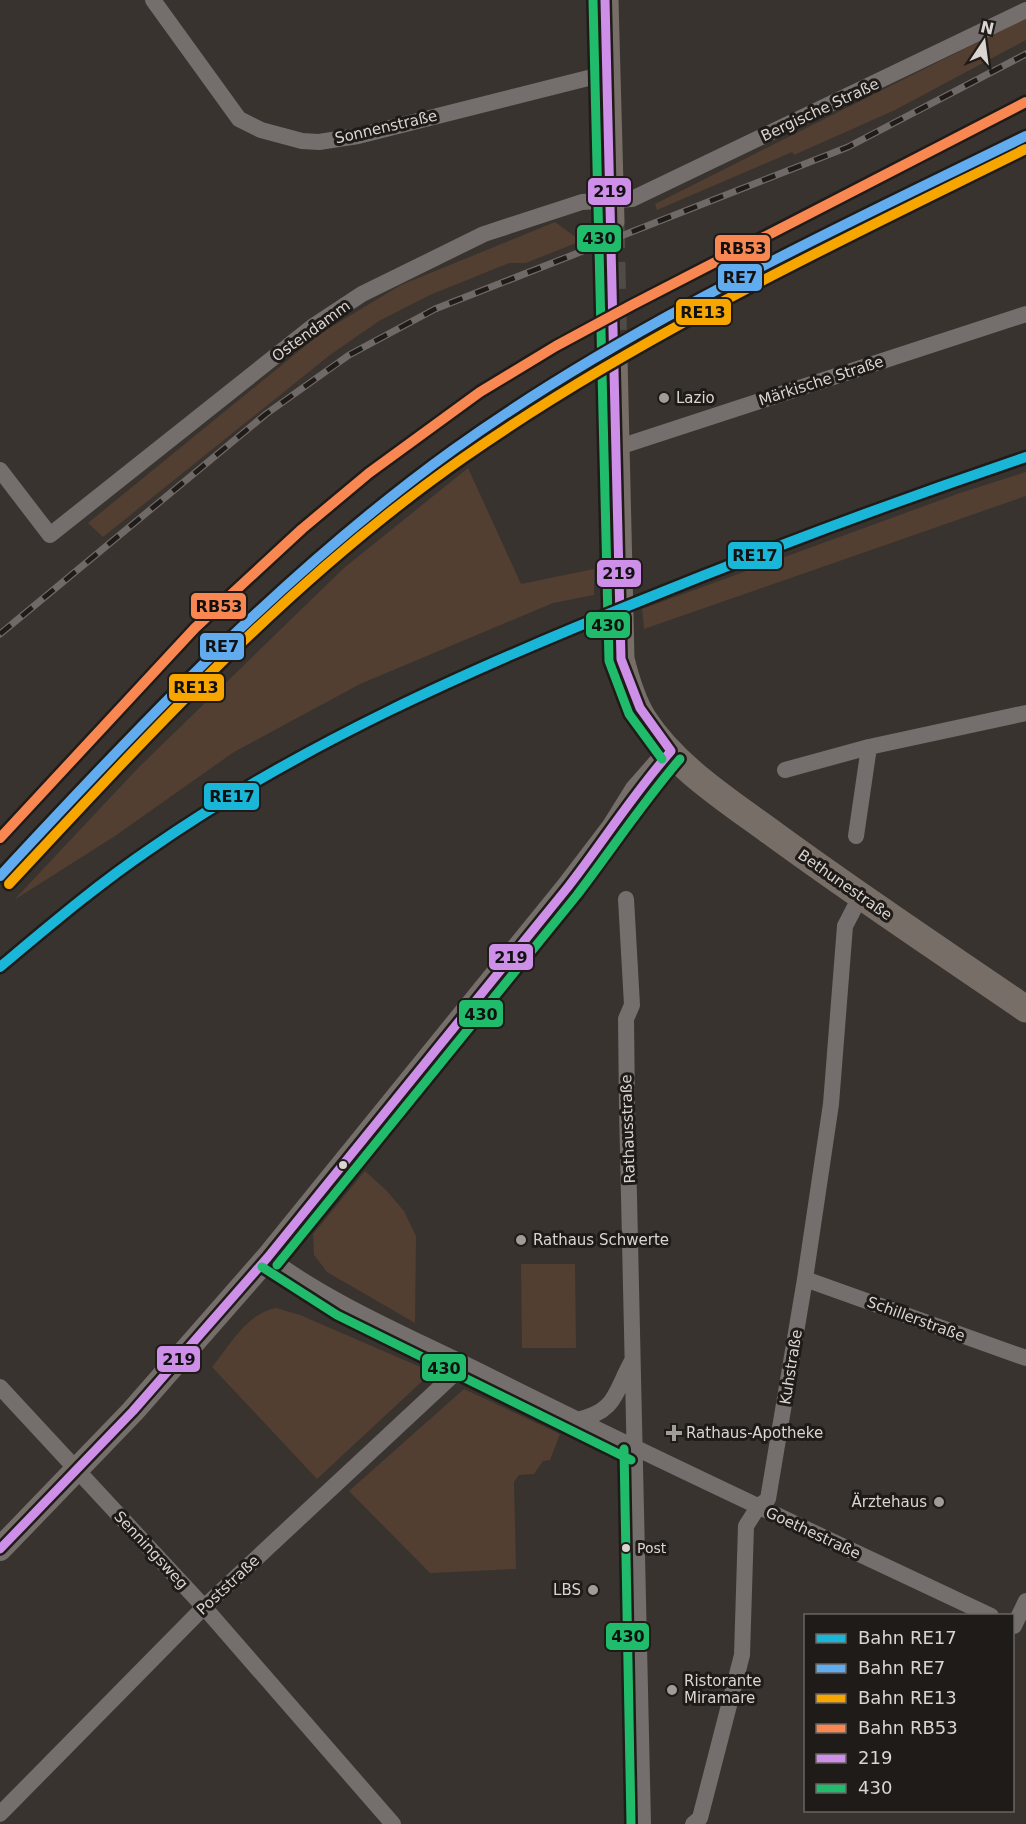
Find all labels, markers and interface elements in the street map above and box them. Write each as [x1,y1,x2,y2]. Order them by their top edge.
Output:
north arrow [954,12,1014,72]
text: N [979,17,996,39]
street label: Bergische Straße [758,75,882,145]
street label: Sonnenstraße [333,107,439,147]
line badge: 219 [587,177,632,206]
text: 219 [593,182,627,201]
line badge: 430 [576,224,622,253]
text: 430 [582,229,616,248]
line badge: RB53 [714,234,771,262]
text: RB53 [720,239,766,258]
line badge: RE7 [717,263,763,292]
text: RE7 [723,268,757,287]
street label: Ostendamm [268,297,354,365]
line badge: RE13 [675,298,732,326]
text: RE13 [680,303,726,322]
street label: Märkische Straße [756,352,886,410]
place label: Lazio [676,389,715,407]
marker: Lazio [657,391,671,405]
line badge: RE17 [727,541,783,570]
text: RE17 [732,546,778,565]
line badge: 219 [596,559,642,588]
text: 219 [602,564,636,583]
line badge: RB53 [190,592,247,620]
text: RB53 [196,597,242,616]
line badge: 430 [585,611,631,639]
text: 430 [591,616,625,635]
line badge: RE7 [199,632,245,661]
text: RE7 [205,637,239,656]
line badge: RE13 [168,673,225,702]
text: RE13 [173,678,219,697]
line badge: RE17 [203,782,260,811]
text: RE17 [209,787,255,806]
street label: Bethunestraße [794,846,896,924]
line badge: 219 [488,943,534,971]
text: 219 [494,948,528,967]
line badge: 430 [458,999,504,1028]
text: 430 [464,1005,498,1024]
street label: Rathausstraße [617,1074,639,1184]
unlabelled marker [337,1159,349,1171]
place label: Rathaus Schwerte [533,1231,669,1249]
marker: Rathaus Schwerte [514,1233,528,1247]
street label: Schillerstraße [865,1293,967,1345]
street label: Kuhstraße [776,1328,806,1406]
line badge: 219 [156,1345,201,1373]
text: 219 [162,1350,196,1369]
line badge: 430 [421,1353,467,1382]
text: 430 [427,1359,461,1378]
place label: Rathaus-Apotheke [686,1424,823,1442]
marker: Rathaus-Apotheke [667,1426,681,1440]
place label: Ärztehaus [852,1492,927,1511]
marker: Ärztehaus [932,1495,946,1509]
street label: Goethestraße [763,1503,863,1563]
street label: Senningsweg [110,1507,192,1593]
place label: Post [637,1540,667,1556]
marker: Post [620,1542,632,1554]
street label: Poststraße [193,1551,263,1619]
place label: LBS [553,1581,581,1599]
marker: LBS [586,1583,600,1597]
legend [804,1614,1014,1812]
line badge: 430 [605,1622,650,1651]
text: 430 [611,1627,645,1646]
text: Bahn RE17 [858,1627,957,1648]
text: Bahn RE7 [858,1657,945,1678]
place label: Ristorante Miramare [684,1672,761,1707]
marker: Ristorante Miramare [665,1683,679,1697]
text: Bahn RE13 [858,1687,957,1708]
text: Bahn RB53 [858,1717,958,1738]
text: 219 [858,1747,892,1768]
text: 430 [858,1777,892,1798]

